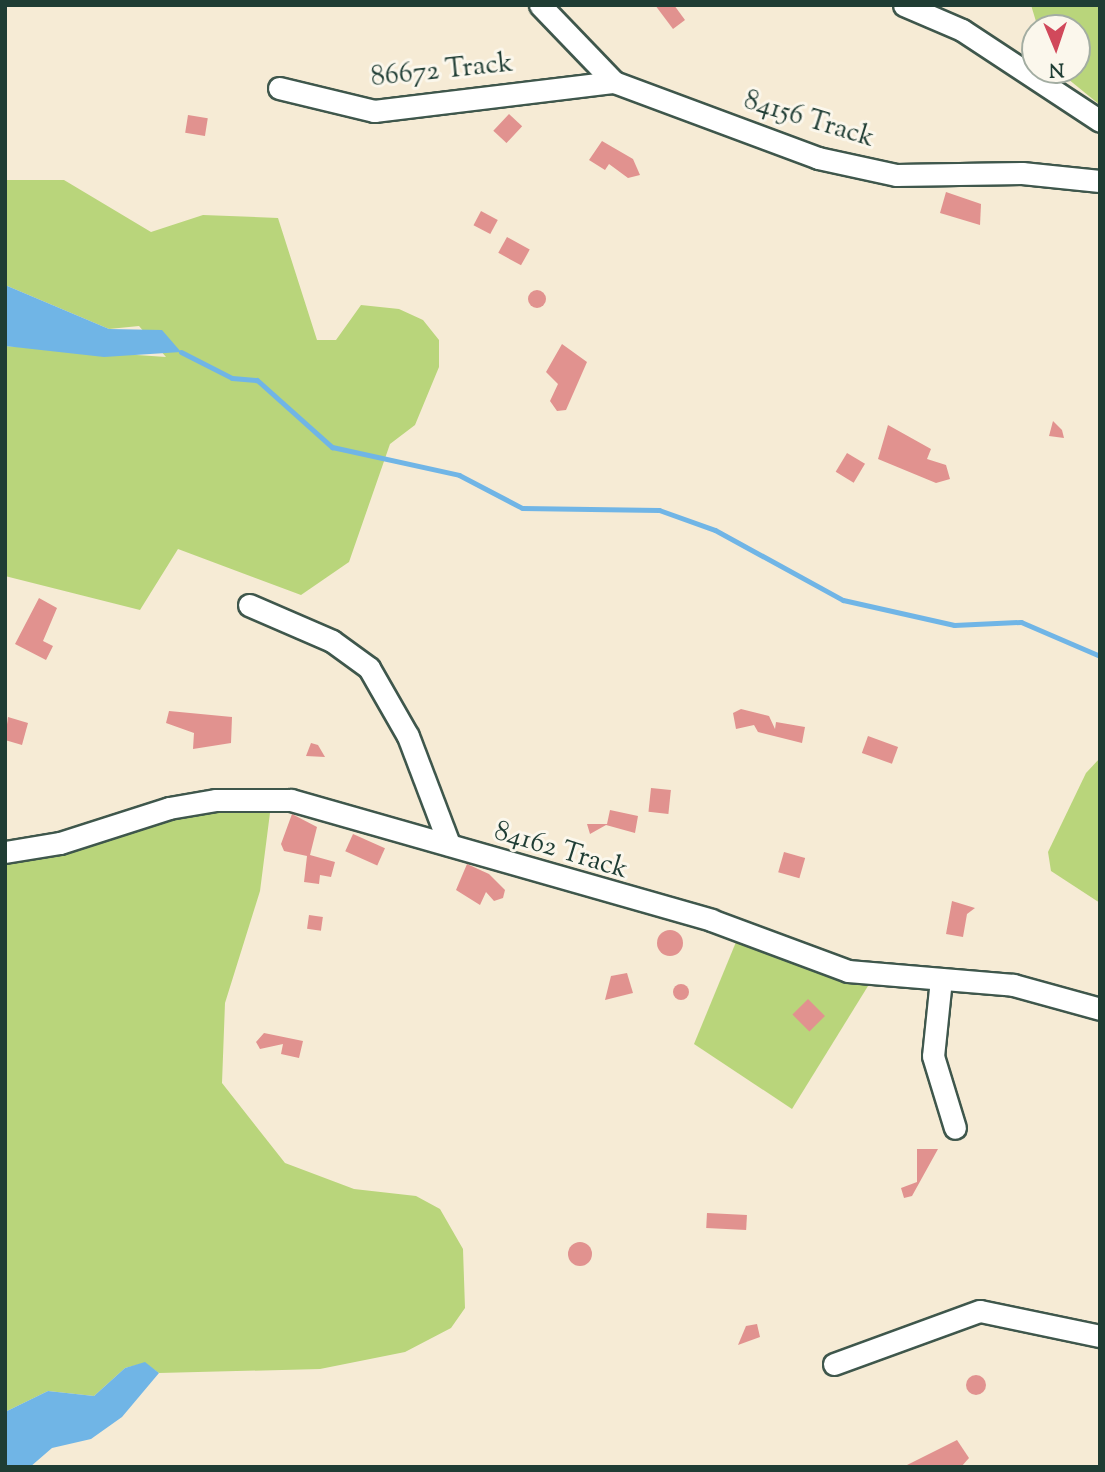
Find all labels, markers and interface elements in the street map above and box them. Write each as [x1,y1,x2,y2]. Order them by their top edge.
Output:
north arrow [1021,14,1091,84]
street label: 86672 Track [369,47,515,95]
text: N [1049,55,1065,82]
street label: 84156 Track [740,84,878,156]
street label: 84162 Track [490,815,632,887]

